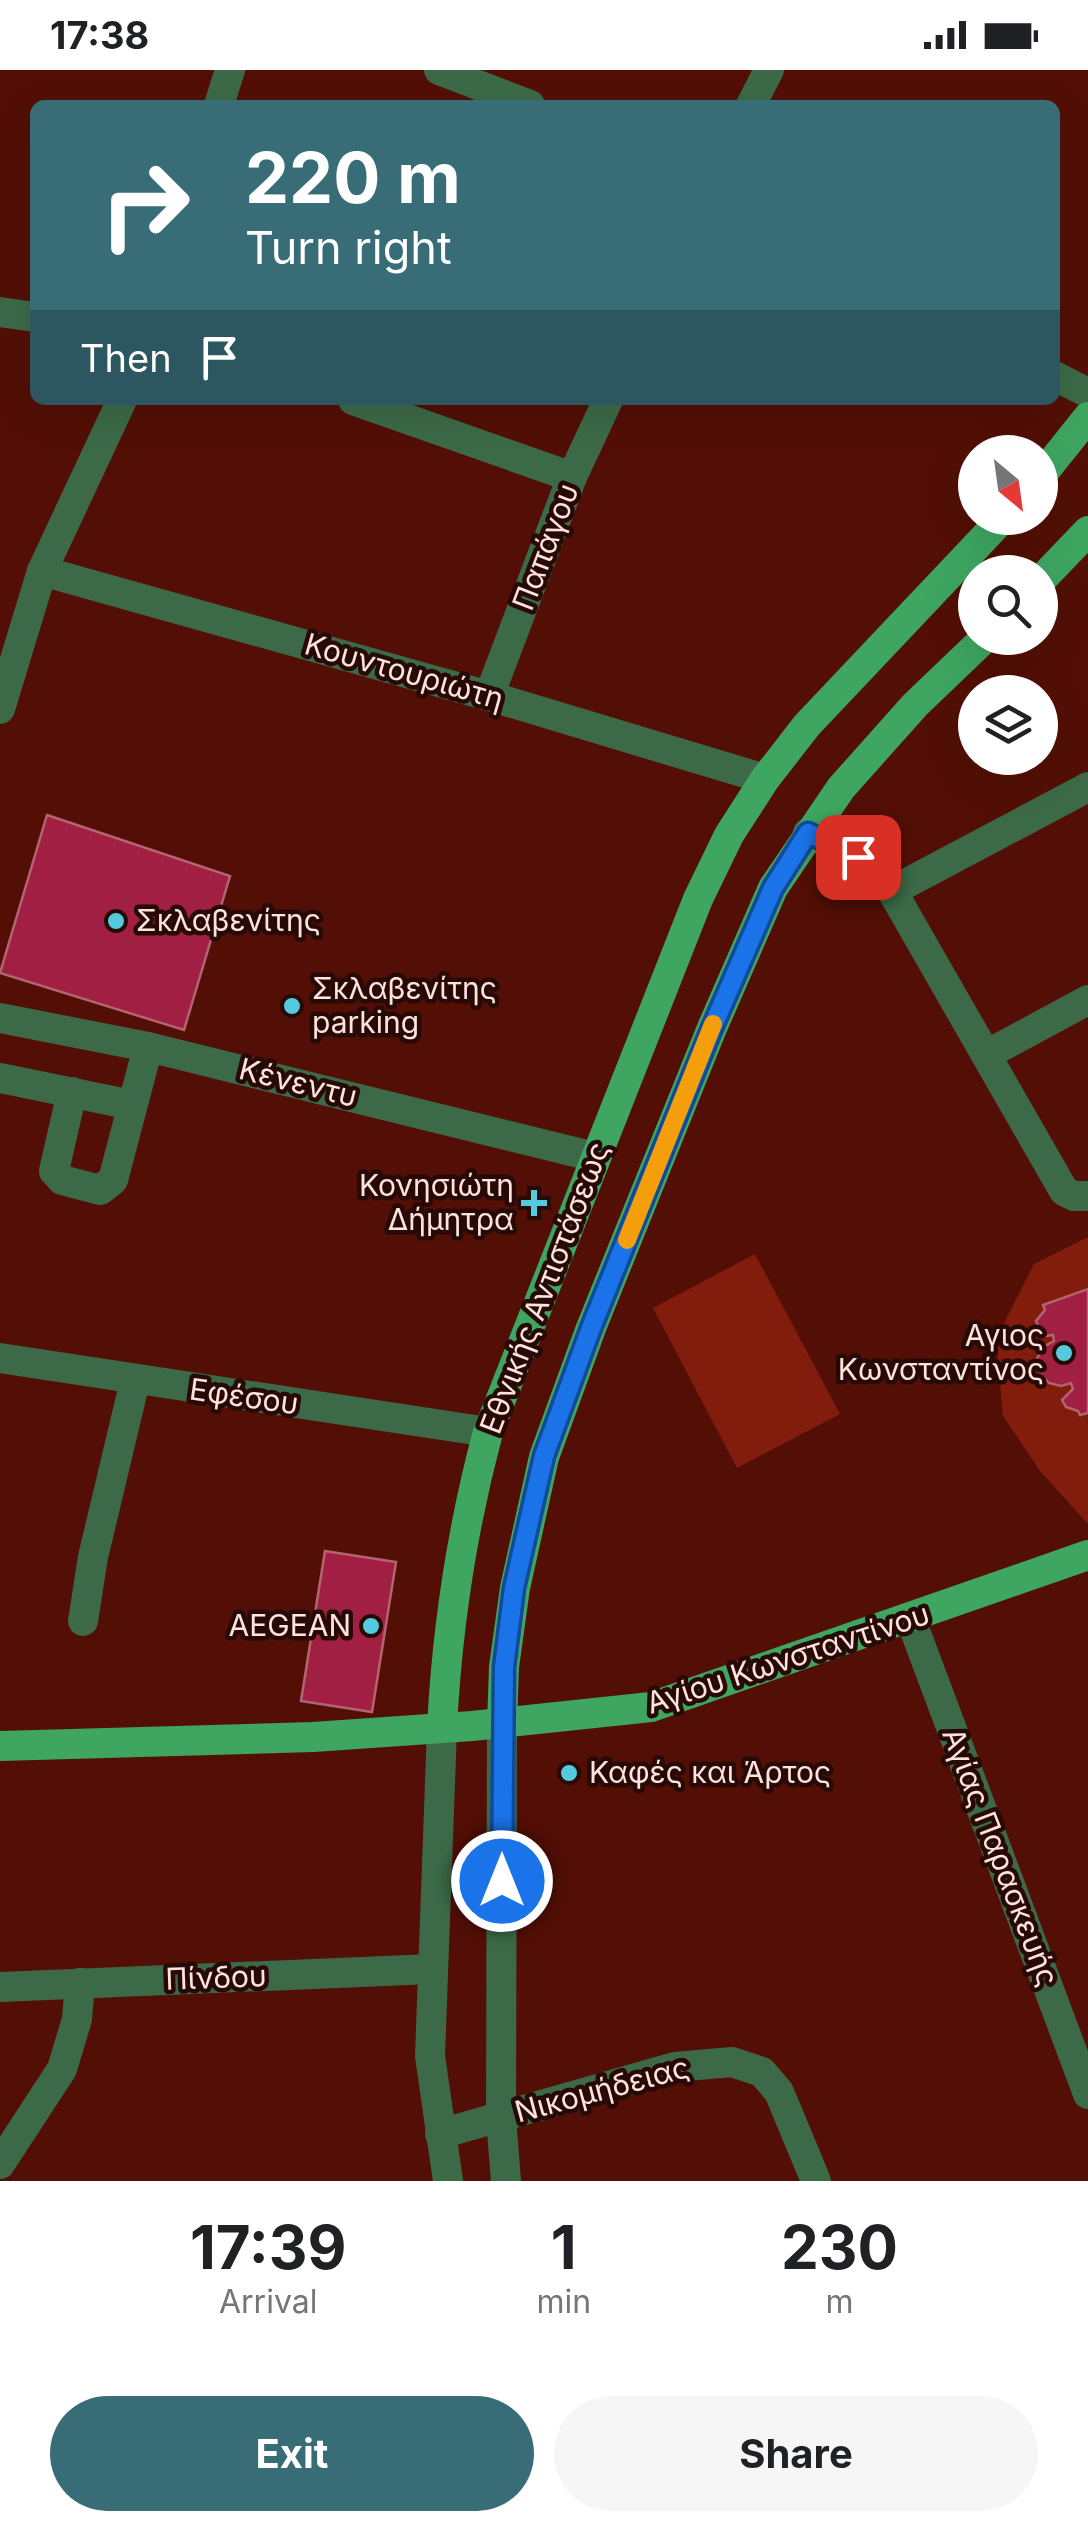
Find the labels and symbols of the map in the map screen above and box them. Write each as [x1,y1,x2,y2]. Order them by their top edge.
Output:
north arrow [958,435,1058,535]
street label: Παπάγου [505,478,586,615]
street label: Κουντουριώτη [301,625,508,717]
pin [816,815,901,900]
place label: Σκλαβενίτης [136,902,321,938]
marker: Σκλαβενίτης [105,910,127,932]
place label: Σκλαβενίτης parking [312,970,497,1040]
marker: Σκλαβενίτης parking [281,995,303,1017]
street label: Κένεντυ [236,1050,361,1114]
street label: Εθνικής Αντιστάσεως [472,1137,616,1438]
place label: Κονησιώτη Δήμητρα [359,1167,514,1237]
marker: Κονησιώτη Δήμητρα [523,1192,545,1214]
place label: Αγιος Κωνσταντίνος [838,1317,1044,1387]
marker: Αγιος Κωνσταντίνος [1053,1342,1075,1364]
street label: Εφέσου [187,1371,301,1421]
street label: Αγίου Κωνσταντίνου [642,1595,934,1721]
place label: AEGEAN [229,1607,351,1643]
marker: AEGEAN [360,1615,382,1637]
street label: Αγίας Παρασκευής [935,1723,1067,1991]
place label: Καφές και Άρτος [589,1754,831,1790]
marker: Καφές και Άρτος [558,1762,580,1784]
position arrow [450,1829,554,1933]
street label: Πίνδου [165,1957,267,1997]
street label: Νικομήδειας [511,2049,693,2130]

